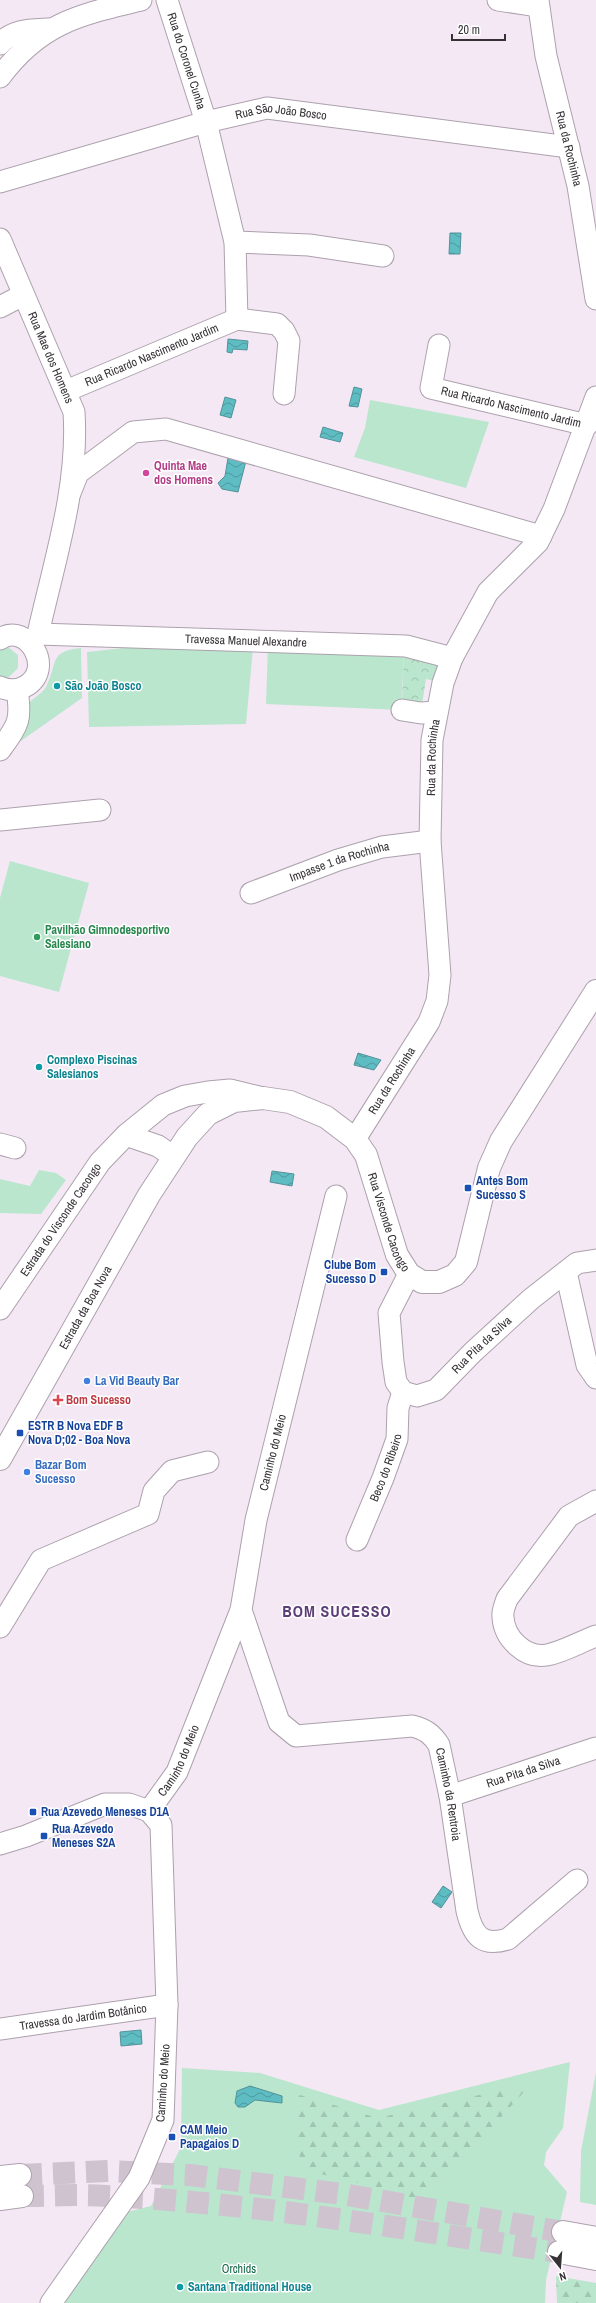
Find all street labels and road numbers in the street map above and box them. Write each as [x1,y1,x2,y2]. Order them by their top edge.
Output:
street label: Rua do Coronel Cunha [164,10,210,112]
street label: Rua São João Bosco [234,100,328,124]
street label: Rua da Rochinha [552,109,586,188]
street label: Rua Mae dos Homens [24,309,77,406]
street label: Rua Ricardo Nascimento Jardim [82,320,221,390]
street label: Rua Ricardo Nascimento Jardim [439,383,583,431]
street label: Travessa Manuel Alexandre [185,631,307,651]
street label: Rua da Rochinha [423,717,444,796]
street label: Impasse 1 da Rochinha [287,838,391,886]
street label: Rua da Rochinha [365,1044,419,1117]
street label: Estrada do Visconde Cacongo [17,1160,105,1279]
street label: Rua Visconde Cacongo [364,1171,414,1275]
street label: Estrada da Boa Nova [56,1262,116,1352]
street label: Rua Pita da Silva [448,1312,515,1377]
street label: Caminho do Meio [256,1412,290,1492]
street label: Beco do Ribeiro [366,1434,405,1504]
street label: Caminho do Meio [154,1722,203,1800]
street label: Caminho da Rentroia [432,1746,465,1842]
street label: Rua Pita da Silva [484,1752,563,1792]
street label: Travessa do Jardim Botânico [18,2000,148,2034]
street label: Caminho do Meio [152,2043,174,2123]

